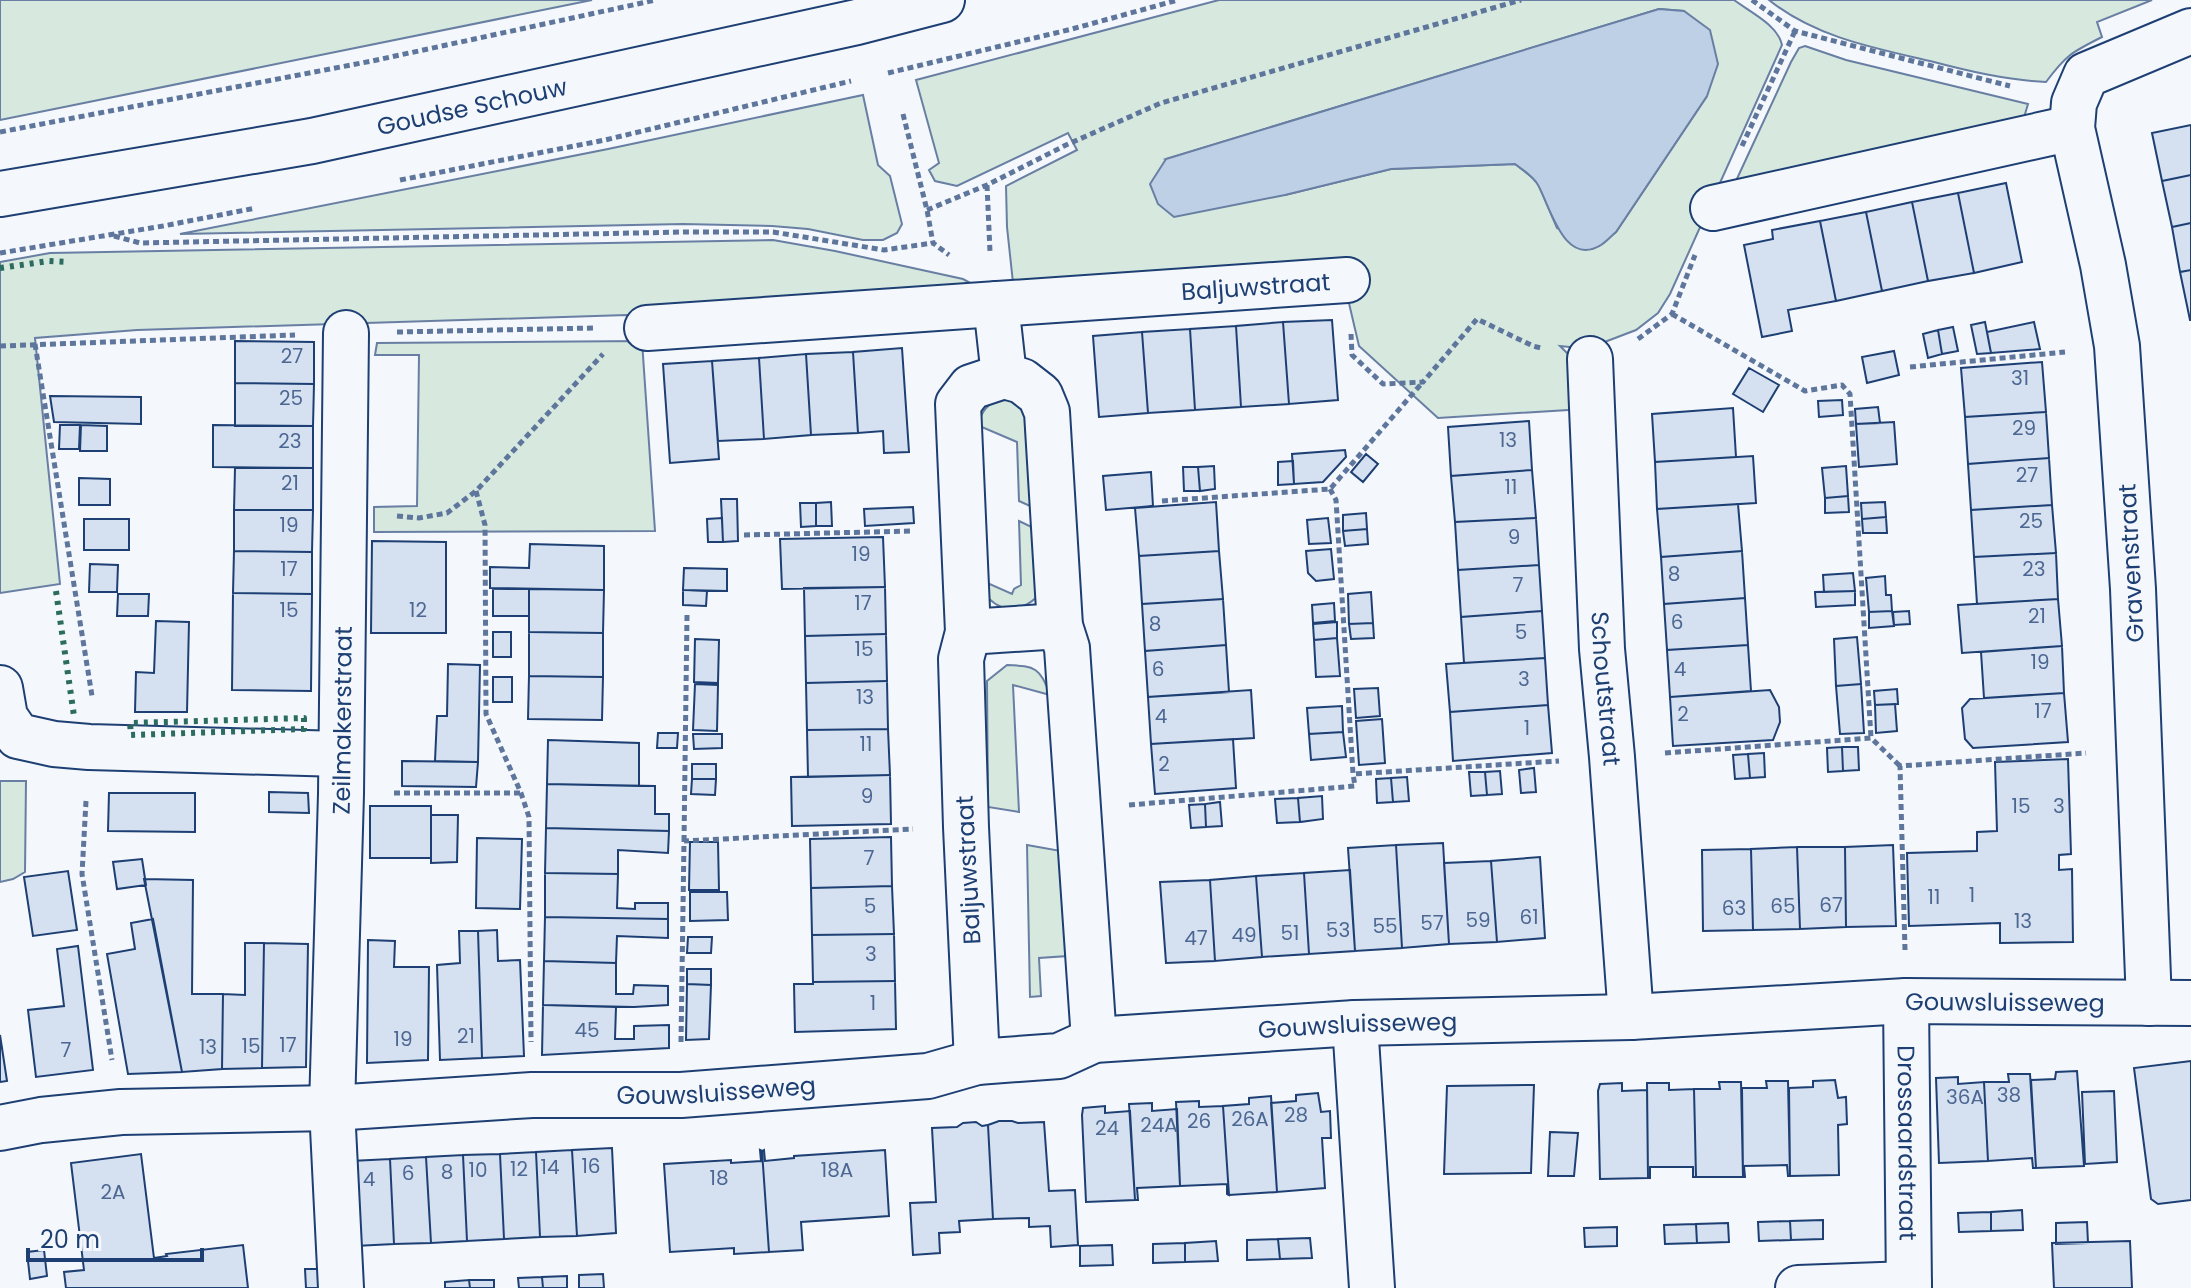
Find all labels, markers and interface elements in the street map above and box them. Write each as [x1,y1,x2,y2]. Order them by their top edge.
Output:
street label: Goudse Schouw [373,69,570,143]
street label: Baljuwstraat [1180,265,1331,308]
house number: 27 [281,342,303,370]
house number: 31 [2011,364,2029,392]
house number: 25 [279,384,303,412]
house number: 29 [2012,414,2036,442]
house number: 13 [1499,426,1517,454]
house number: 23 [278,427,302,455]
house number: 27 [2016,461,2038,489]
house number: 21 [281,469,299,497]
house number: 11 [1505,473,1517,501]
street label: Gravenstraat [2110,483,2152,643]
house number: 25 [2019,507,2043,535]
house number: 19 [280,511,299,539]
house number: 9 [1508,523,1520,551]
house number: 19 [852,540,871,568]
house number: 17 [280,555,298,583]
house number: 23 [2022,555,2046,583]
house number: 8 [1668,560,1680,588]
house number: 7 [1513,571,1524,599]
house number: 17 [854,589,872,617]
house number: 15 [280,596,298,624]
house number: 12 [409,596,427,624]
house number: 21 [2028,602,2046,630]
house number: 6 [1671,608,1683,636]
house number: 8 [1149,610,1161,638]
street label: Schoutstraat [1584,611,1629,767]
house number: 5 [1515,618,1527,646]
street label: Zeilmakerstraat [324,626,359,815]
house number: 15 [855,635,873,663]
house number: 19 [2031,648,2050,676]
house number: 6 [1152,655,1164,683]
house number: 4 [1674,655,1686,683]
house number: 3 [1518,665,1530,693]
house number: 13 [856,683,874,711]
house number: 17 [2034,697,2052,725]
house number: 2 [1677,700,1689,728]
house number: 4 [1155,702,1167,730]
house number: 1 [1524,714,1530,742]
house number: 11 [860,730,872,758]
house number: 2 [1158,750,1170,778]
house number: 9 [861,782,873,810]
house number: 15 [2012,792,2030,820]
house number: 3 [2053,792,2065,820]
street label: Baljuwstraat [948,795,988,945]
house number: 7 [864,844,875,872]
house number: 1 [1969,881,1975,909]
house number: 11 [1928,883,1940,911]
house number: 67 [1819,891,1843,919]
house number: 5 [864,892,876,920]
house number: 65 [1770,892,1796,920]
house number: 63 [1722,894,1746,922]
house number: 61 [1519,903,1539,931]
house number: 59 [1465,906,1491,934]
house number: 13 [2014,907,2032,935]
house number: 57 [1420,909,1444,937]
house number: 55 [1372,912,1398,940]
house number: 53 [1326,916,1350,944]
house number: 51 [1281,919,1299,947]
house number: 49 [1231,921,1257,949]
house number: 47 [1184,924,1208,952]
house number: 3 [865,940,877,968]
street label: Gouwsluisseweg [1905,984,2105,1019]
house number: 1 [870,989,876,1017]
street label: Gouwsluisseweg [1257,1004,1458,1046]
house number: 45 [574,1016,600,1044]
house number: 21 [457,1022,475,1050]
house number: 19 [394,1025,413,1053]
house number: 17 [279,1031,297,1059]
house number: 15 [242,1032,260,1060]
house number: 13 [199,1033,217,1061]
house number: 7 [61,1036,72,1064]
street label: Drossaardstraat [1890,1045,1925,1241]
street label: Gouwsluisseweg [617,1068,817,1112]
house number: 38 [1997,1081,2021,1109]
house number: 36A [1946,1083,1984,1111]
house number: 28 [1284,1101,1308,1129]
house number: 26A [1231,1105,1269,1133]
house number: 26 [1187,1107,1211,1135]
house number: 24A [1140,1111,1178,1139]
house number: 24 [1095,1114,1119,1142]
house number: 16 [581,1152,601,1180]
house number: 14 [541,1153,559,1181]
house number: 12 [510,1155,528,1183]
house number: 10 [469,1156,487,1184]
house number: 18A [821,1156,853,1184]
house number: 8 [441,1158,453,1186]
house number: 6 [402,1159,414,1187]
house number: 18 [709,1164,729,1192]
house number: 4 [363,1165,375,1193]
house number: 2A [101,1178,125,1206]
scale bar [28,1212,202,1262]
text: 20 m [40,1223,100,1256]

